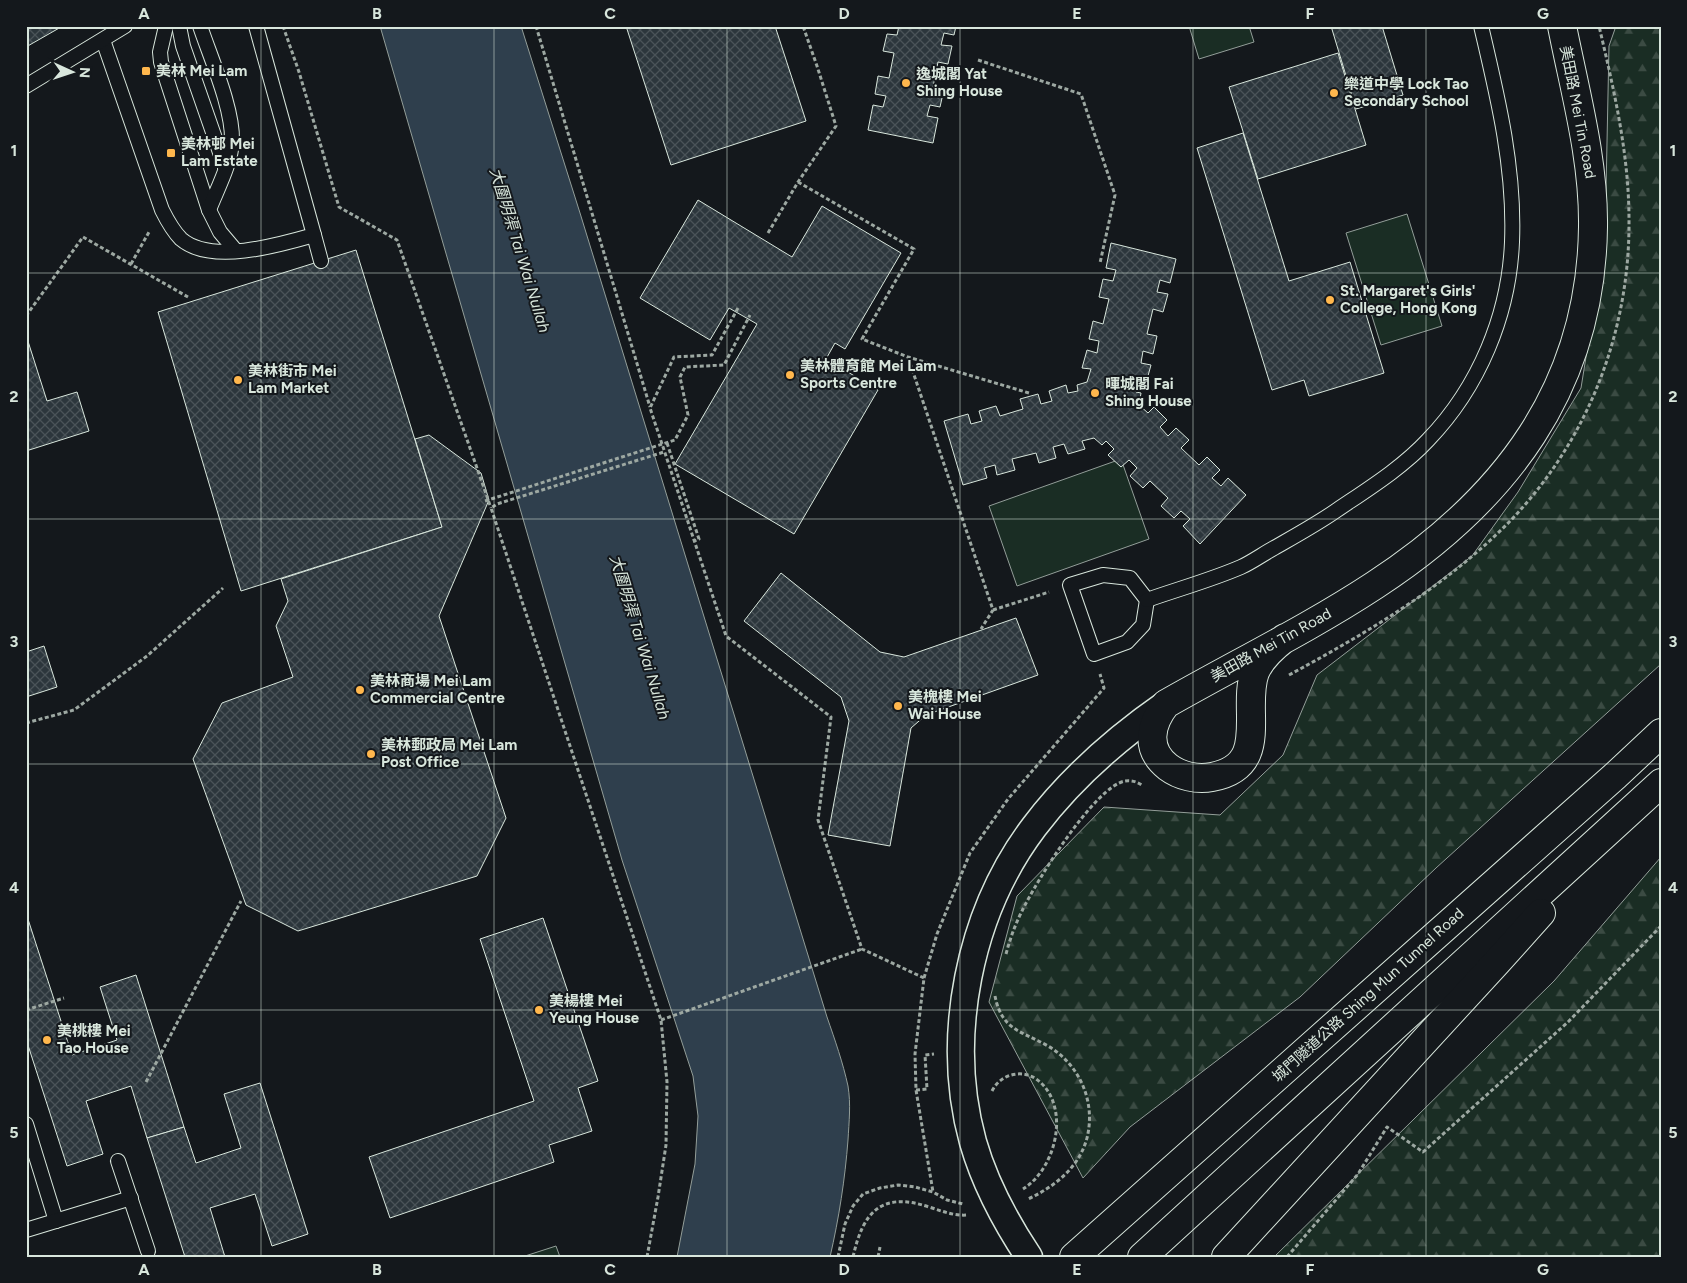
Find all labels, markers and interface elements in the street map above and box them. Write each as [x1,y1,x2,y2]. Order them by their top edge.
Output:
text: A [138,4,150,23]
text: B [372,4,382,23]
text: C [604,4,616,23]
text: D [838,4,850,23]
text: E [1072,4,1082,23]
text: F [1306,4,1315,23]
text: G [1537,4,1549,23]
street label: 美田路 Mei Tin Road [1556,44,1600,180]
north arrow [48,48,98,98]
place label: 美林 Mei Lam [156,62,247,80]
marker: 美林 Mei Lam [140,65,152,77]
place label: 逸城閣 Yat Shing House [916,65,1003,100]
text: N [76,67,93,79]
place label: 樂道中學 Lock Tao Secondary School [1344,75,1469,110]
marker: 逸城閣 Yat Shing House [900,77,912,89]
marker: 樂道中學 Lock Tao Secondary School [1328,87,1340,99]
place label: 美林邨 Mei Lam Estate [181,135,258,170]
text: 1 [11,141,17,160]
text: 1 [1670,141,1676,160]
marker: 美林邨 Mei Lam Estate [165,147,177,159]
water label: 大圍明渠 Tai Wai Nullah [486,165,554,335]
place label: St. Margaret's Girls' College, Hong Kong [1340,282,1477,317]
marker: St. Margaret's Girls' College, Hong Kong [1324,294,1336,306]
place label: 美林體育館 Mei Lam Sports Centre [800,357,936,392]
place label: 美林街市 Mei Lam Market [248,362,337,397]
marker: 美林體育館 Mei Lam Sports Centre [784,369,796,381]
marker: 美林街市 Mei Lam Market [232,374,244,386]
place label: 暉城閣 Fai Shing House [1105,375,1192,410]
text: 2 [9,387,19,406]
marker: 暉城閣 Fai Shing House [1089,387,1101,399]
text: 2 [1668,387,1678,406]
water label: 大圍明渠 Tai Wai Nullah [606,552,674,722]
street label: 美田路 Mei Tin Road [1208,604,1334,686]
text: 3 [10,632,19,651]
text: 3 [1669,632,1678,651]
place label: 美林商場 Mei Lam Commercial Centre [370,672,506,707]
marker: 美林商場 Mei Lam Commercial Centre [354,684,366,696]
place label: 美槐樓 Mei Wai House [908,688,982,723]
marker: 美槐樓 Mei Wai House [892,700,904,712]
place label: 美林郵政局 Mei Lam Post Office [381,736,517,771]
marker: 美林郵政局 Mei Lam Post Office [365,748,377,760]
text: 4 [9,878,19,897]
text: 4 [1668,878,1678,897]
street label: 城門隧道公路 Shing Mun Tunnel Road [1269,904,1467,1086]
place label: 美楊樓 Mei Yeung House [549,992,640,1027]
marker: 美楊樓 Mei Yeung House [533,1004,545,1016]
place label: 美桃樓 Mei Tao House [57,1022,131,1057]
marker: 美桃樓 Mei Tao House [41,1034,53,1046]
text: 5 [9,1123,19,1142]
text: 5 [1668,1123,1678,1142]
text: A [138,1260,150,1279]
text: B [372,1260,382,1279]
text: C [604,1260,616,1279]
text: D [838,1260,850,1279]
text: E [1072,1260,1082,1279]
text: F [1306,1260,1315,1279]
text: G [1537,1260,1549,1279]

